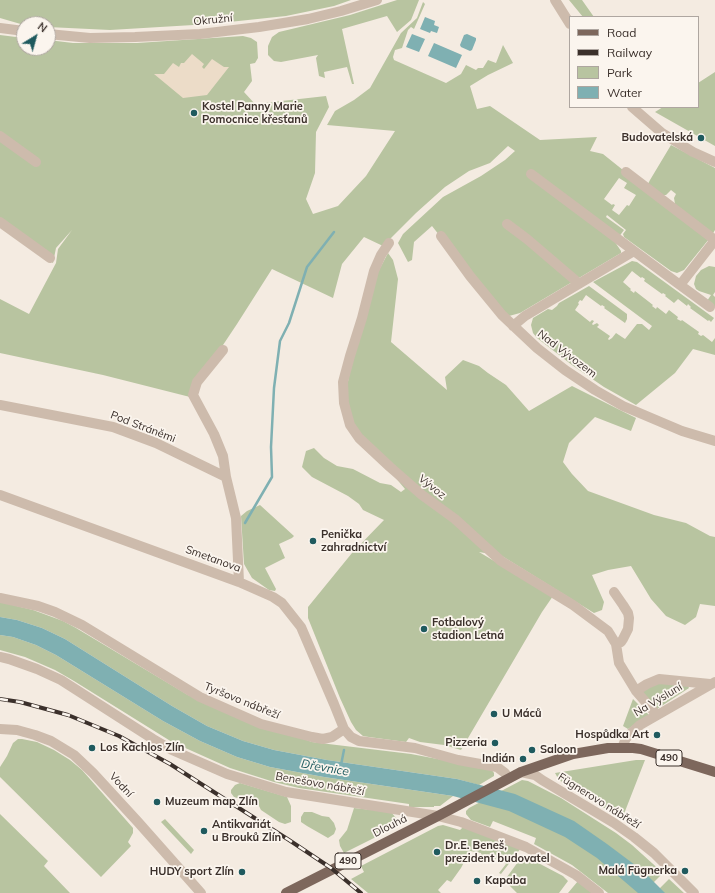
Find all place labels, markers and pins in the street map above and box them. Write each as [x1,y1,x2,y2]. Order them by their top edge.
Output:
place label: Kostel Panny Marie Pomocnice křesťanů [202,100,307,126]
marker: Kostel Panny Marie Pomocnice křesťanů [189,108,199,118]
place label: Budovatelská [622,131,693,145]
marker: Budovatelská [696,133,706,143]
place label: Penička zahradnictví [321,528,386,554]
marker: Penička zahradnictví [308,536,318,546]
place label: Fotbalový stadion Letná [432,616,504,642]
marker: Fotbalový stadion Letná [419,624,429,634]
place label: U Máců [502,707,542,721]
marker: U Máců [489,709,499,719]
place label: Hospůdka Art [575,728,649,742]
marker: Hospůdka Art [652,730,662,740]
place label: Pizzeria [445,736,487,750]
marker: Pizzeria [490,738,500,748]
place label: Los Kachlos Zlín [100,741,184,755]
marker: Los Kachlos Zlín [87,743,97,753]
place label: Saloon [540,743,576,757]
marker: Saloon [527,745,537,755]
place label: Indián [482,752,515,766]
marker: Indián [518,754,528,764]
place label: Muzeum map Zlín [165,795,258,809]
marker: Muzeum map Zlín [152,797,162,807]
place label: Antikvariát u Brouků Zlín [212,818,281,844]
marker: Antikvariát u Brouků Zlín [199,826,209,836]
place label: Dr.E. Beneš, prezident budovatel [445,839,550,865]
marker: Dr.E. Beneš, prezident budovatel [432,847,442,857]
place label: Malá Fügnerka [599,864,677,878]
place label: HUDY sport Zlín [150,865,234,879]
marker: Malá Fügnerka [680,866,690,876]
marker: HUDY sport Zlín [237,867,247,877]
place label: Kapaba [485,874,526,888]
marker: Kapaba [472,876,482,886]

